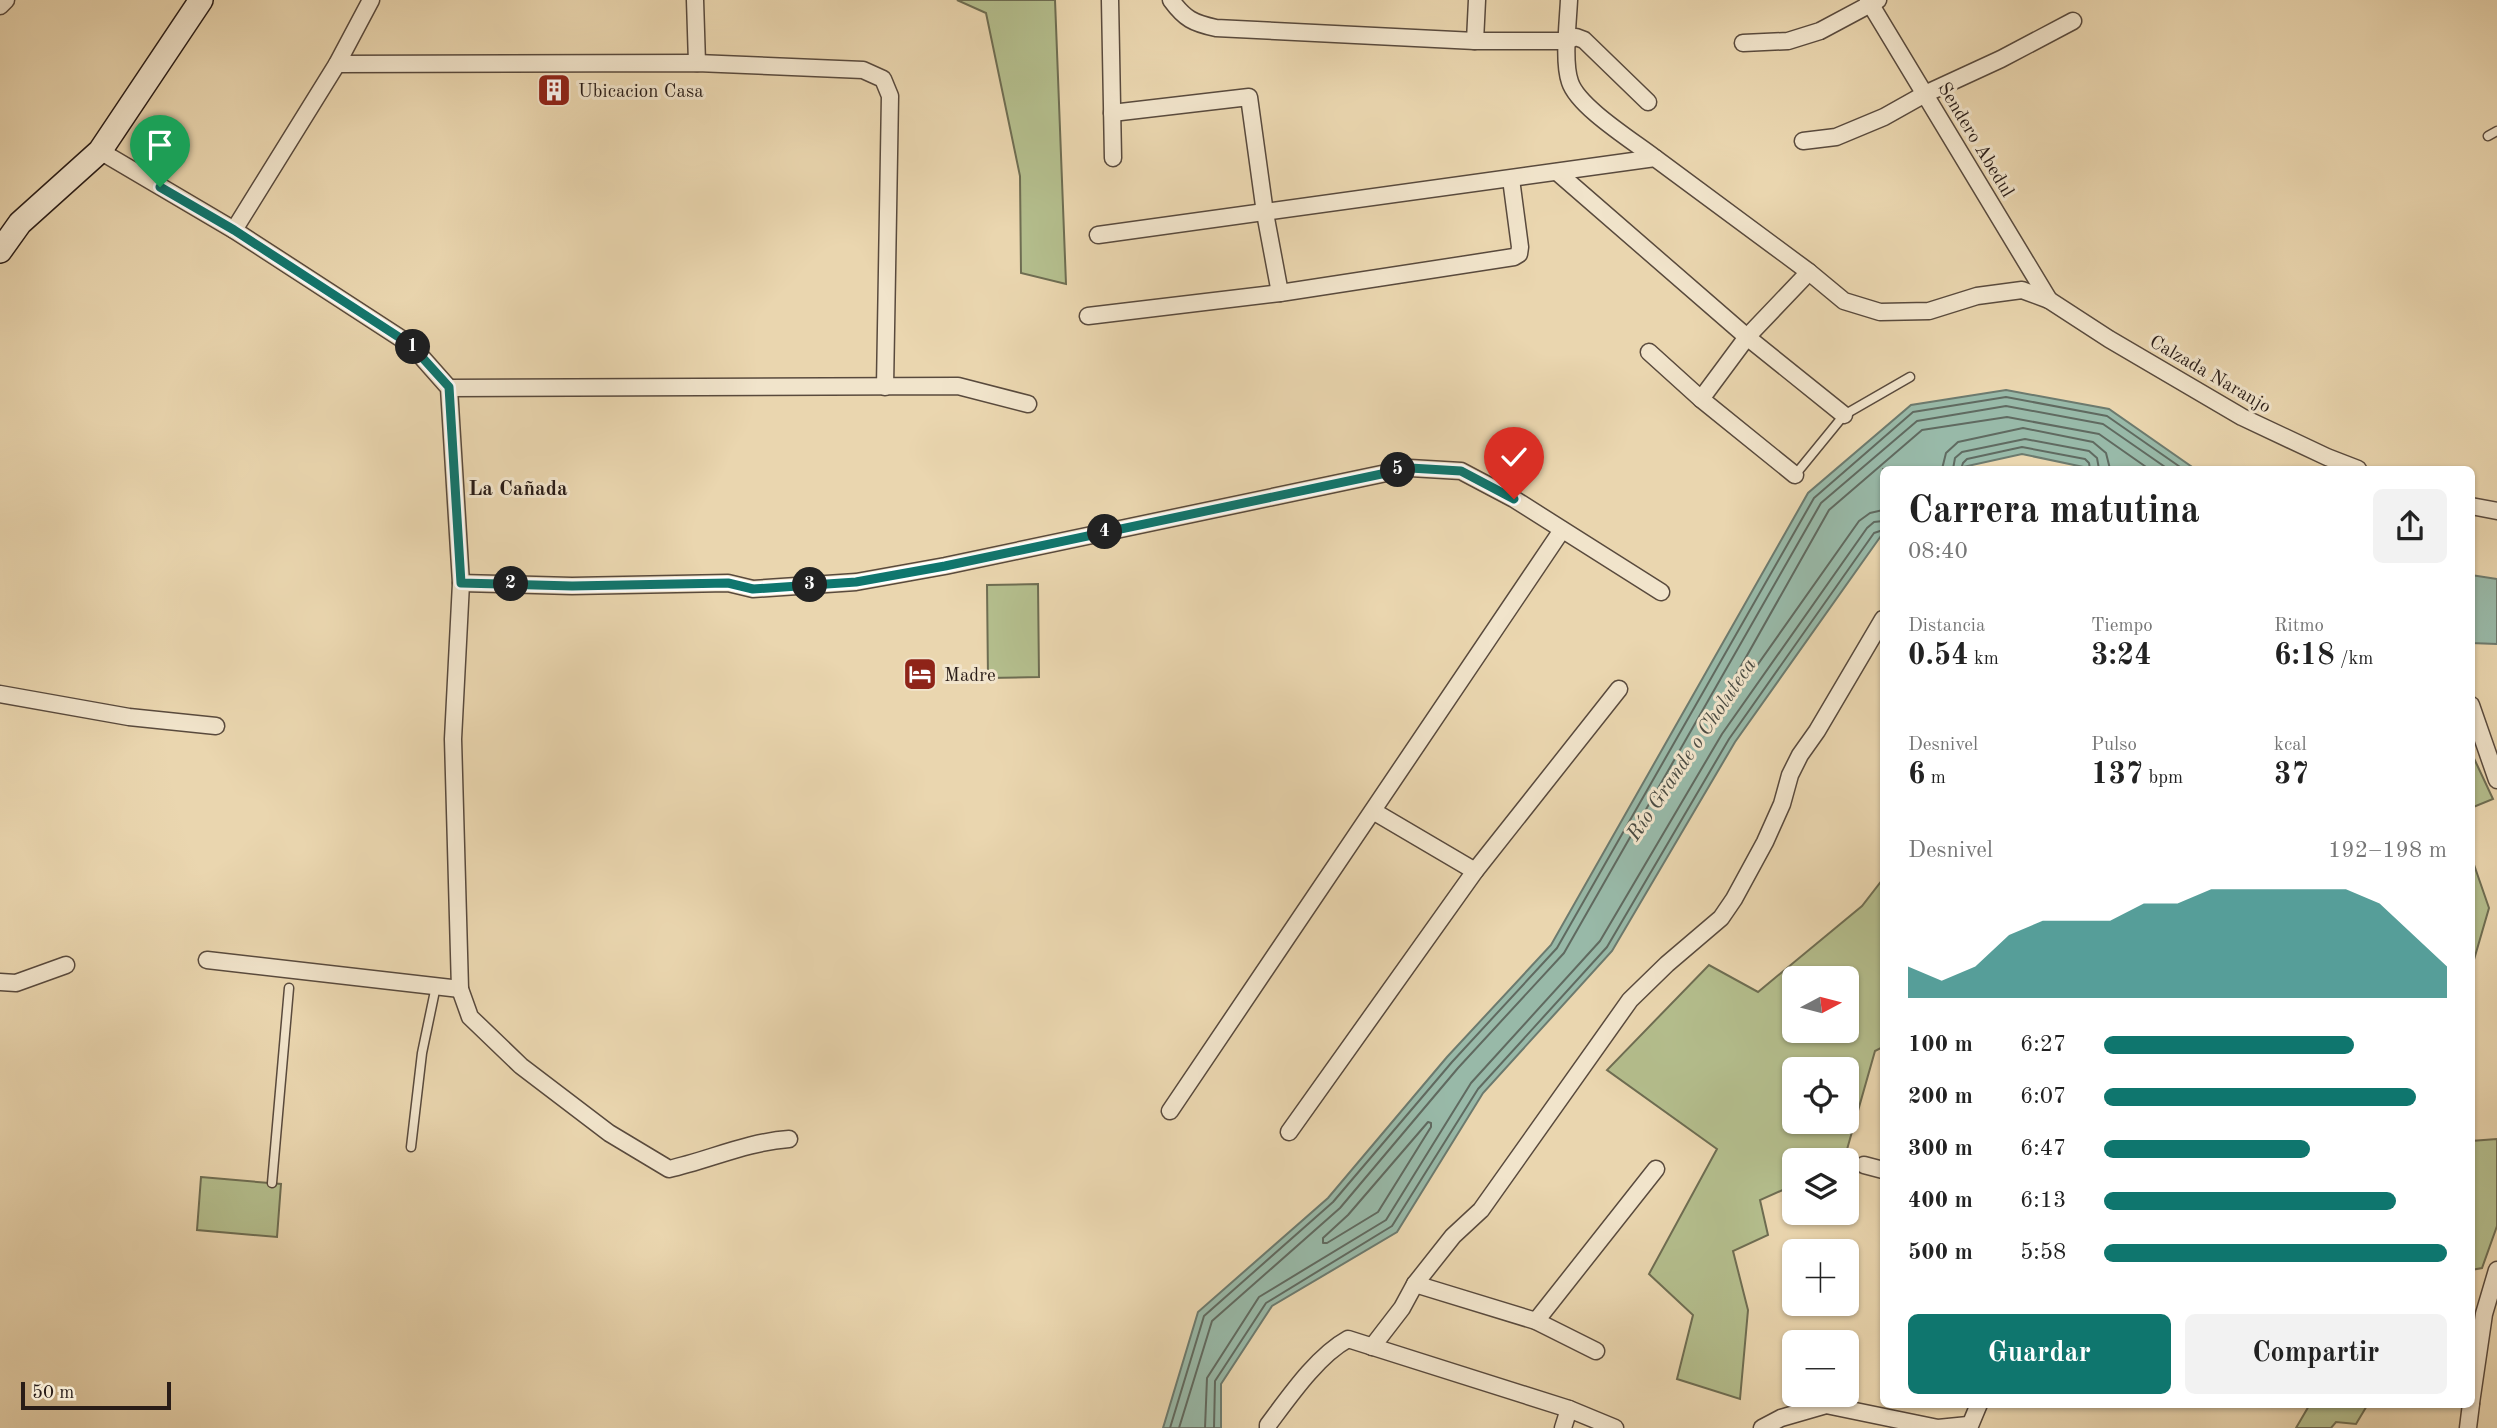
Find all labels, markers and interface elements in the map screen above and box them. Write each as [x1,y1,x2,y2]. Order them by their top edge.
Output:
building icon: Ubicacion Casa [535,71,573,109]
street label: Sendero Abedul [1933,80,2017,201]
place label: Ubicacion Casa [578,83,704,102]
pin [130,115,190,187]
icon: arrive [141,126,179,164]
pin: 1 [396,330,430,364]
street label: Calzada Naranjo [2146,333,2274,418]
text: 1 [407,337,418,356]
pin [1484,427,1544,499]
icon: check [1495,438,1533,476]
pin: 5 [1380,452,1416,488]
text: 5 [1392,460,1403,479]
district label: La Cañada [468,479,568,500]
button: share [2373,489,2447,563]
text: Carrera matutina [1908,493,2200,531]
pin: 4 [1088,514,1122,550]
text: 4 [1099,522,1110,541]
text: 08:40 [1908,540,1968,563]
pin: 2 [494,566,528,602]
pin: 3 [792,568,828,602]
text: 2 [505,574,516,593]
text: 3 [804,575,815,594]
text: Distancia [1908,617,1985,636]
text: Tiempo [2091,617,2153,636]
text: Ritmo [2274,617,2324,636]
text: 0.54 [1908,641,1969,671]
text: 3:24 [2091,641,2152,671]
text: 6:18 [2274,641,2335,671]
text: km [1969,650,1999,669]
text: /km [2335,650,2373,669]
hotel icon: Madre [901,655,939,693]
water label: Río Grande o Choluteca [1623,655,1761,846]
place label: Madre [944,667,996,686]
text: Desnivel [1908,736,1978,755]
text: Pulso [2091,736,2137,755]
text: kcal [2274,736,2307,755]
text: 6 [1908,760,1925,790]
text: 137 [2091,760,2143,790]
text: 37 [2274,760,2309,790]
text: m [1925,769,1946,788]
text: bpm [2143,769,2183,788]
text: Desnivel [1908,839,1993,862]
text: 192–198 m [2328,839,2447,862]
north arrow [1782,966,1858,1043]
map controls [1782,966,1859,1407]
text: 100 m [1908,1033,1973,1056]
text: 6:27 [2020,1033,2066,1056]
button: locate [1782,1057,1859,1134]
text: 200 m [1908,1085,1973,1108]
text: 6:07 [2020,1085,2066,1108]
text: 300 m [1908,1137,1973,1160]
text: 6:47 [2020,1137,2066,1160]
button: layers [1782,1148,1859,1225]
text: 400 m [1908,1189,1973,1212]
text: 6:13 [2020,1189,2066,1212]
button: + [1782,1239,1859,1316]
text: 500 m [1908,1241,1973,1264]
text: 5:58 [2020,1241,2066,1264]
button: Guardar [1908,1314,2171,1394]
button: Compartir [2185,1314,2447,1394]
button: − [1782,1330,1859,1407]
scale bar [21,1379,172,1411]
text: 50 m [32,1384,74,1403]

